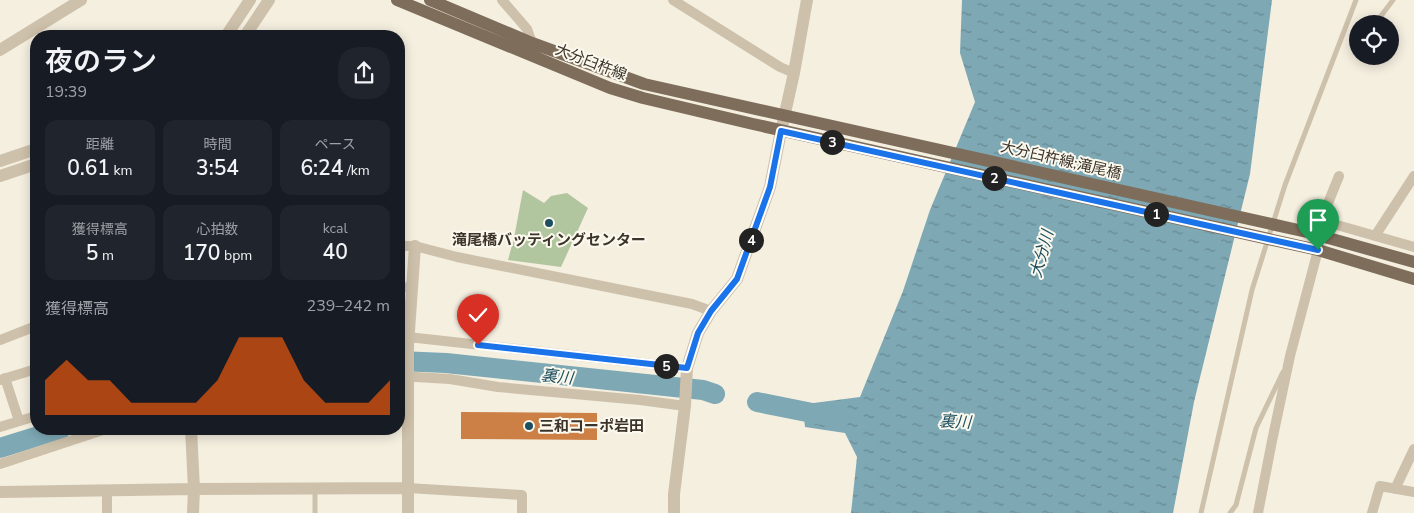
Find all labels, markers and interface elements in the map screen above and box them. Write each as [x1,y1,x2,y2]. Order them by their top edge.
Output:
map controls [1349,15,1399,65]
button: locate [1349,15,1399,65]
street label: 大分臼杵線 [552,39,630,85]
text: 夜のラン [45,43,157,81]
button: share [338,47,390,99]
text: 19:39 [45,81,87,103]
pin: 3 [820,130,844,154]
text: 3 [828,133,837,152]
text: 距離 [86,135,114,154]
text: 時間 [203,135,231,154]
text: ペース [315,135,356,154]
street label: 大分臼杵線;滝尾橋 [999,136,1123,184]
text: 0.61 [67,154,110,182]
text: 3:54 [196,154,239,182]
text: 6:24 [301,154,343,182]
text: km [110,161,133,180]
text: /km [343,161,370,180]
pin: 2 [982,166,1006,190]
text: 2 [990,169,999,188]
pin [1297,199,1339,250]
pin: 1 [1144,202,1168,226]
text: 1 [1152,205,1161,224]
icon: arrive [1304,206,1332,234]
marker: 滝尾橋バッティングセンター [543,217,555,229]
text: kcal [323,219,348,238]
text: 獲得標高 [72,220,128,239]
text: 心拍数 [196,220,238,239]
water label: 大分川 [1025,226,1059,280]
pin: 4 [738,228,764,252]
place label: 滝尾橋バッティングセンター [452,230,646,250]
text: 4 [747,231,756,250]
text: 40 [323,238,348,266]
text: 5 [86,239,98,267]
text: 170 [183,239,220,267]
text: m [98,246,114,265]
text: bpm [220,246,252,265]
pin [457,294,499,345]
text: 239–242 m [307,295,390,317]
text: 獲得標高 [45,298,109,320]
icon: check [464,301,492,329]
pin: 5 [654,354,678,378]
text: 5 [662,357,671,376]
water label: 裏川 [540,364,576,390]
water label: 裏川 [938,410,974,434]
place label: 三和コーポ岩田 [539,416,644,436]
marker: 三和コーポ岩田 [523,420,535,432]

